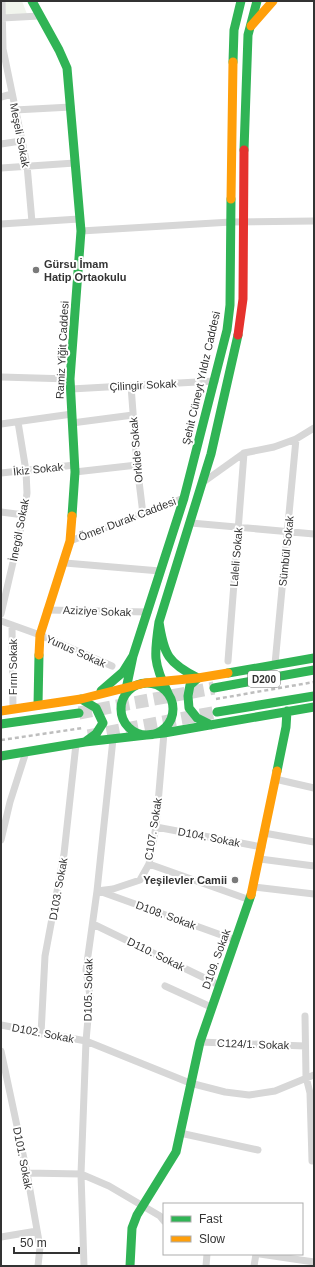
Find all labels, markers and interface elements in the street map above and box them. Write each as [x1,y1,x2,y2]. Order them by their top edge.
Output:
street label: Meşeli Sokak [8,102,32,169]
place label: Gürsu İmam Hatip Ortaokulu [44,258,127,283]
marker: Gürsu İmam Hatip Ortaokulu [31,265,41,275]
street label: Ramiz Yiğit Caddesi [53,301,71,399]
street label: Şehit Cüneyt Yıldız Caddesi [180,310,222,446]
street label: Çilingir Sokak [109,377,177,393]
street label: Orkide Sokak [127,416,145,483]
street label: İkiz Sokak [12,460,64,478]
street label: Ömer Durak Caddesi [77,495,177,543]
street label: İnegöl Sokak [7,497,31,562]
street label: Sümbül Sokak [276,515,296,587]
street label: Laleli Sokak [227,526,245,587]
street label: Aziziye Sokak [63,604,132,618]
street label: Yunus Sokak [44,632,108,670]
street label: Fırın Sokak [7,638,19,695]
road number: D200 [248,671,280,687]
street label: C107. Sokak [142,796,164,861]
street label: D104. Sokak [177,825,242,849]
street label: D103. Sokak [47,856,69,921]
place label: Yeşilevler Camii [143,874,227,886]
marker: Yeşilevler Camii [230,875,240,885]
street label: D108. Sokak [134,899,198,932]
street label: D109. Sokak [200,927,233,991]
street label: D110. Sokak [125,935,187,973]
street label: D105. Sokak [81,958,95,1022]
street label: D102. Sokak [11,1021,76,1045]
street label: C124/1. Sokak [217,1037,290,1051]
street label: D101. Sokak [11,1126,35,1191]
legend [163,1203,303,1255]
text: Fast [199,1212,223,1226]
scale bar [14,1229,79,1255]
text: Slow [199,1232,225,1246]
text: 50 m [20,1236,47,1250]

